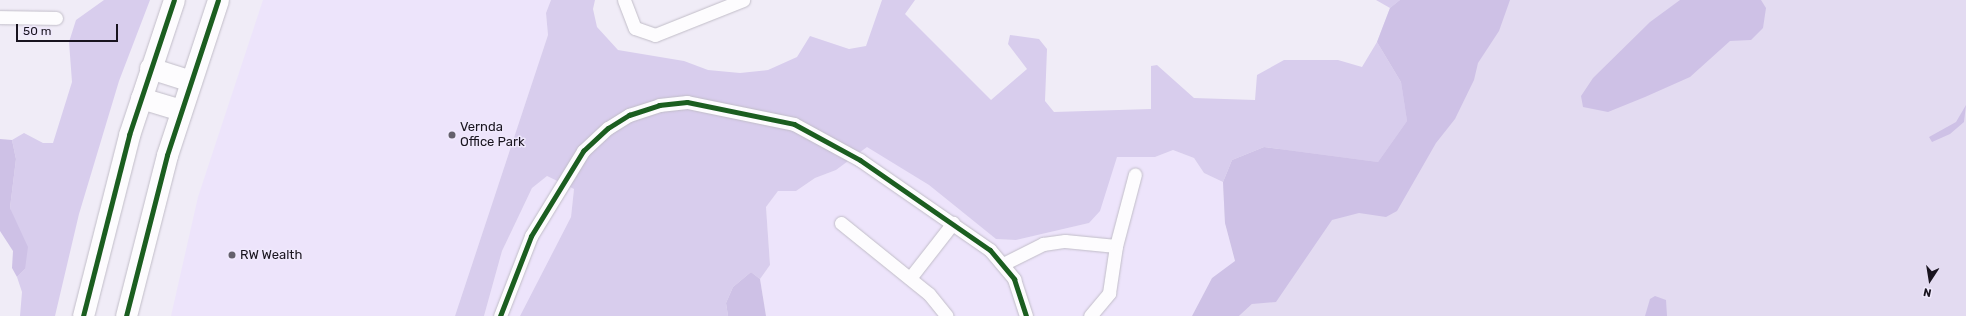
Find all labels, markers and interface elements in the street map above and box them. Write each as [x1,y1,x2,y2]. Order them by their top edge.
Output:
scale bar [18,16,120,42]
text: 50 m [23,24,51,38]
place label: Vernda Office Park [460,120,525,151]
marker: Vernda Office Park [447,130,457,140]
place label: RW Wealth [240,247,303,263]
marker: RW Wealth [227,250,237,260]
north arrow [1910,260,1950,300]
text: N [1922,285,1933,299]

